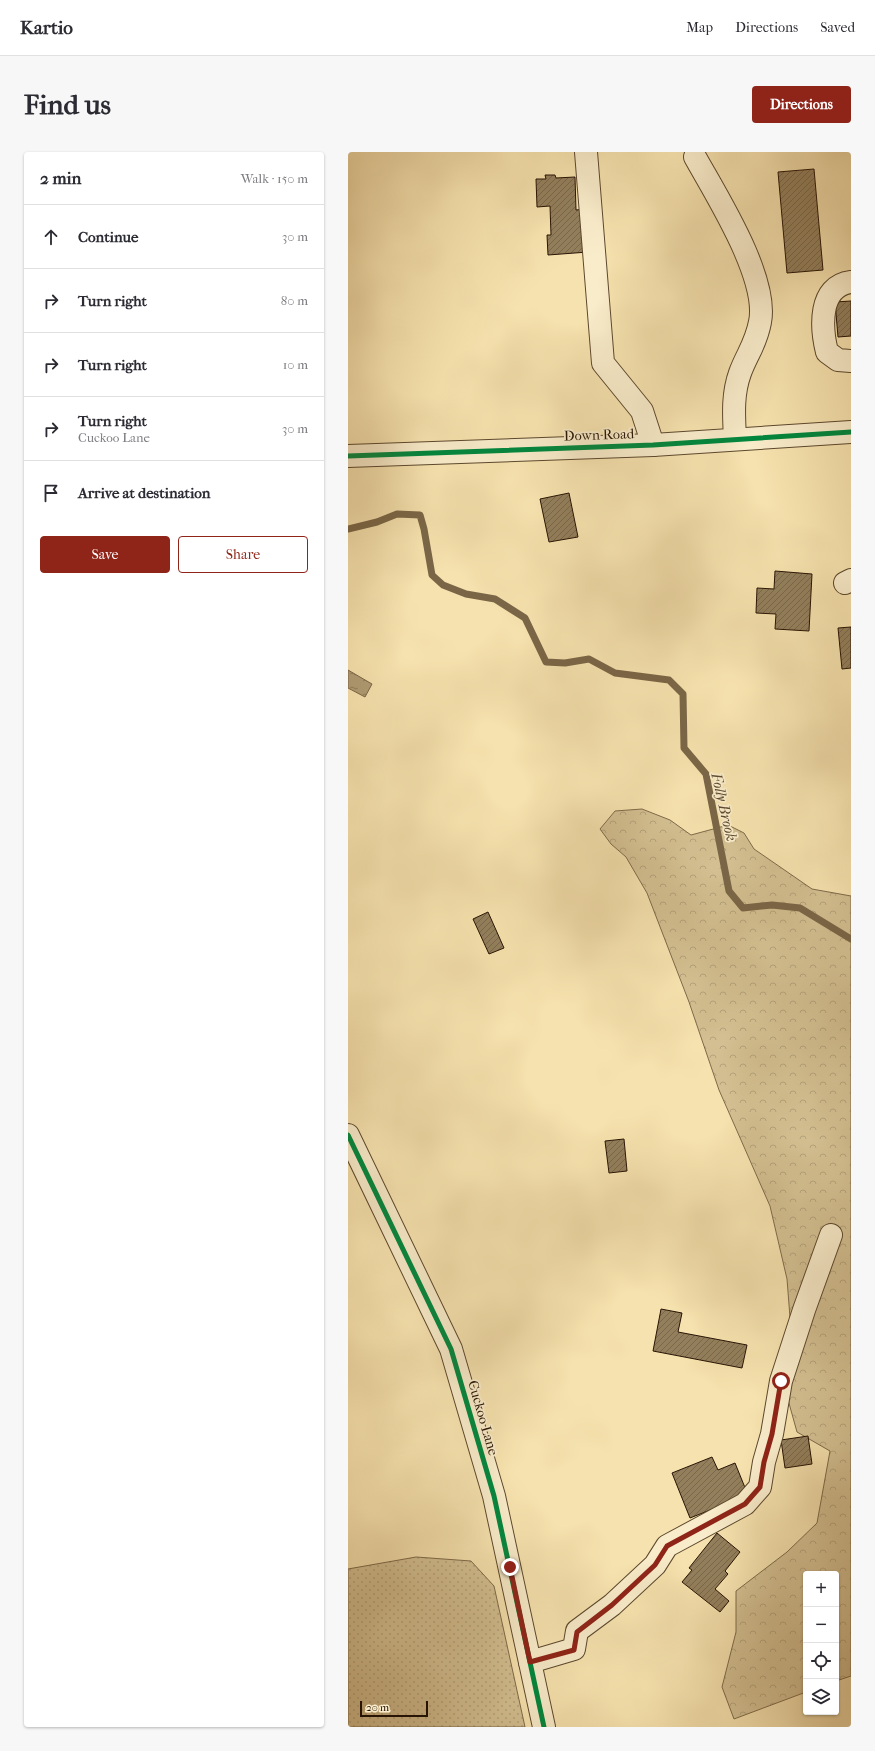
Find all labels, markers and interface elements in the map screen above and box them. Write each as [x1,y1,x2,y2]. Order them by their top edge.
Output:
text: Kartio [20,17,73,39]
text: Map [686,19,713,36]
text: Directions [735,19,798,36]
text: Saved [820,19,855,36]
button: Directions [752,86,851,123]
text: Find us [24,88,111,121]
text: 2 min [40,168,81,188]
text: Walk · 150 m [241,171,308,186]
icon: ahead [40,226,62,248]
text: Continue [78,228,138,246]
text: 30 m [282,229,308,244]
icon: right [40,290,62,312]
text: Turn right [78,292,147,310]
text: 80 m [281,293,308,308]
icon: right [40,354,62,376]
text: Turn right [78,356,147,374]
text: 10 m [283,357,308,372]
text: Turn right [78,412,147,430]
icon: right [40,418,62,440]
text: 30 m [282,421,308,436]
street label: Down Road [564,425,635,445]
text: Cuckoo Lane [78,430,150,445]
icon: arrive [40,482,62,504]
text: Arrive at destination [78,484,210,502]
button: Save [40,536,170,573]
button: Share [178,536,308,573]
water label: Folly Brook [707,770,741,843]
route start [772,1372,790,1390]
street label: Cuckoo Lane [464,1378,502,1458]
route end [501,1558,519,1576]
map controls [803,1571,839,1715]
button: + [803,1571,839,1607]
button: − [803,1607,839,1643]
button: locate [803,1643,839,1679]
button: layers [803,1679,839,1715]
scale bar [360,1699,428,1718]
text: 20 m [366,1701,389,1714]

